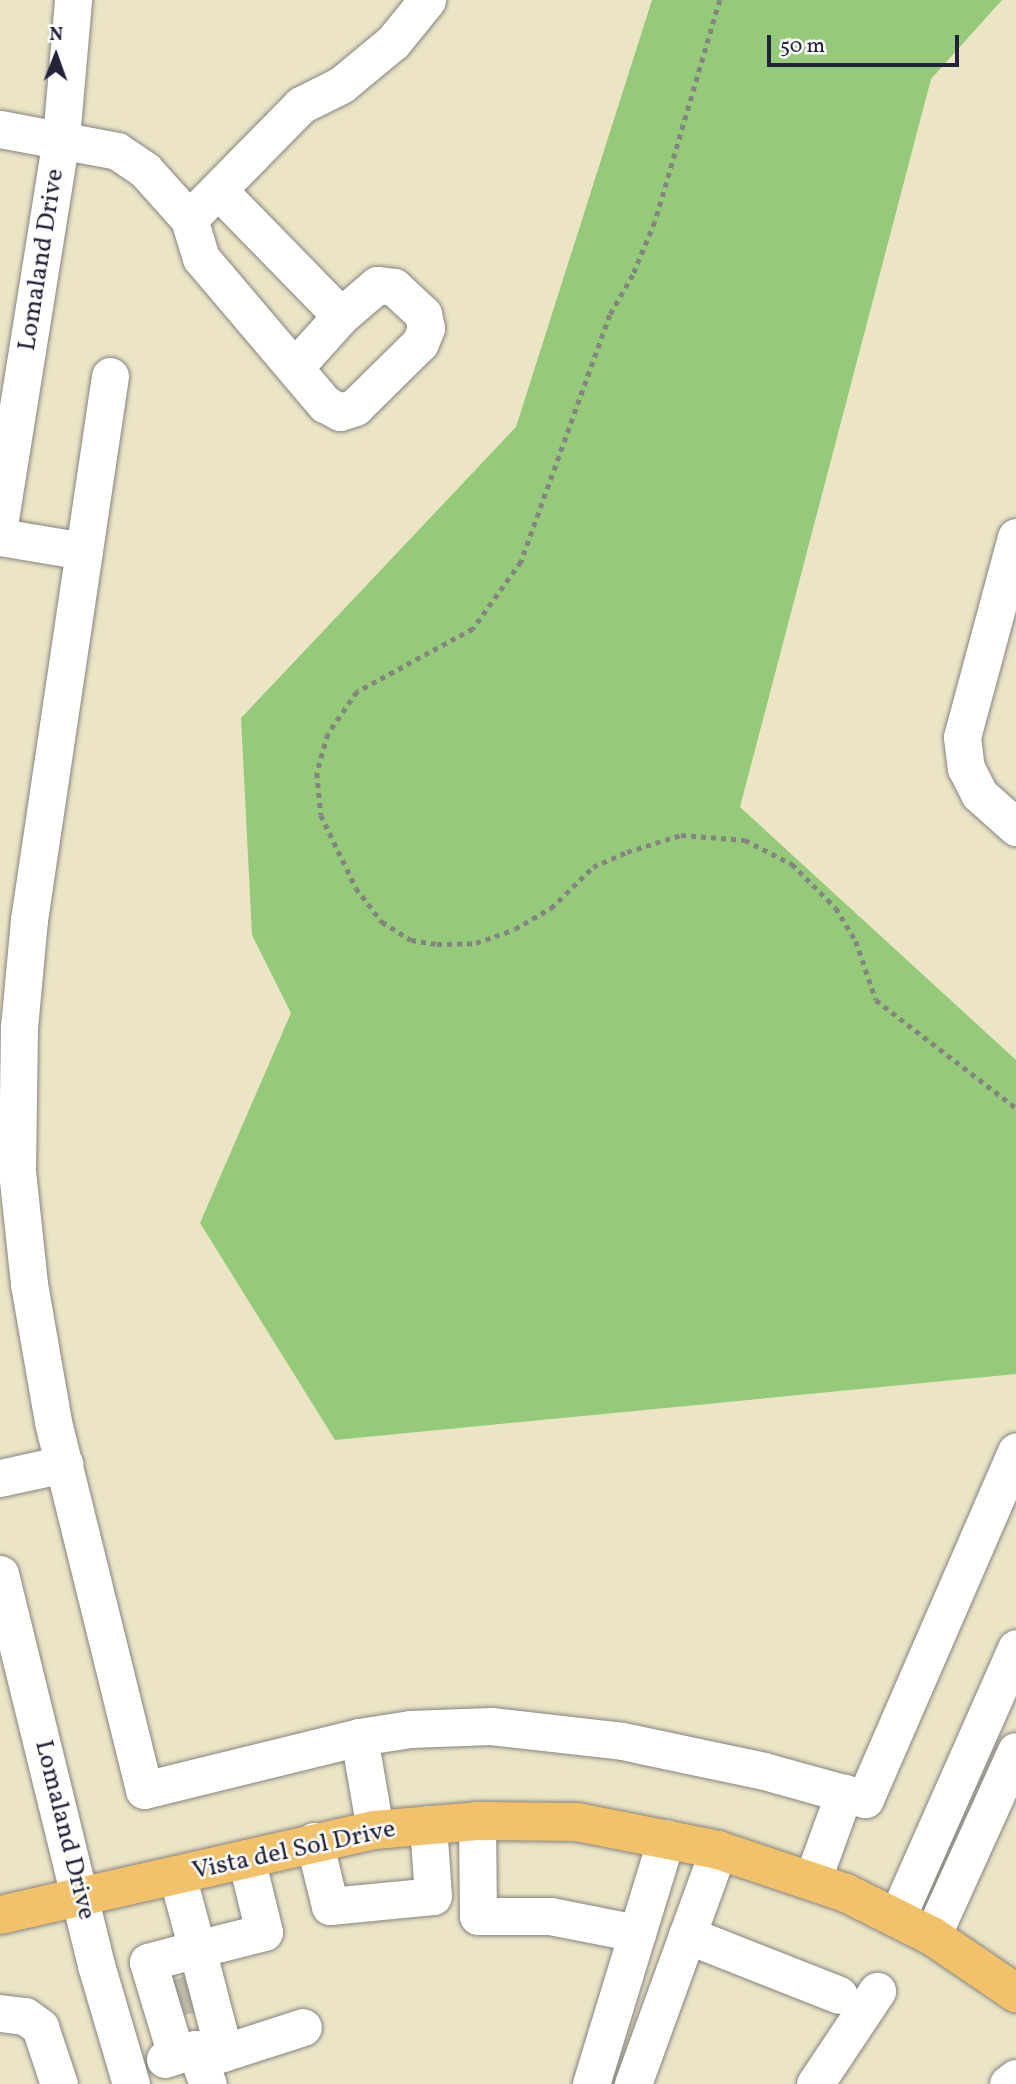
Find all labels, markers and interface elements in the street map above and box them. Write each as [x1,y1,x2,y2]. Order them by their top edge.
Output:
north arrow [21,21,91,91]
scale bar [771,21,964,65]
text: N [49,22,63,48]
text: 50 m [780,32,825,61]
street label: Lomaland Drive [12,167,72,353]
street label: Lomaland Drive [27,1737,101,1923]
street label: Vista del Sol Drive [189,1814,399,1888]

